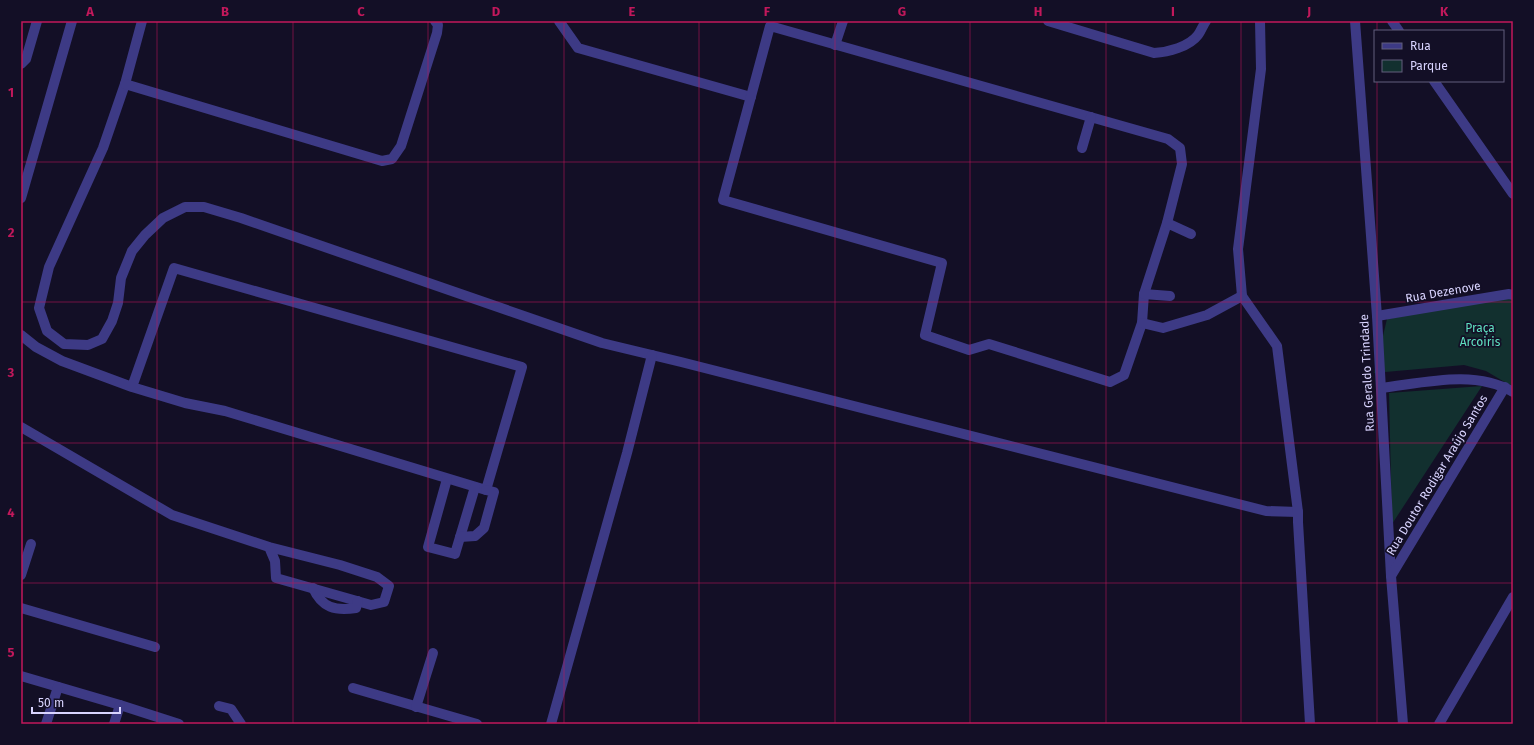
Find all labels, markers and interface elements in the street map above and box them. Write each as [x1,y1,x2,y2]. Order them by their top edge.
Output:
text: A [85,4,94,19]
text: B [221,4,229,19]
text: C [357,4,365,19]
text: D [492,4,501,19]
text: E [629,4,636,19]
text: F [764,4,771,19]
text: G [898,4,906,19]
text: H [1034,4,1042,19]
text: I [1171,4,1175,19]
text: J [1306,4,1311,19]
text: K [1440,4,1449,19]
legend [1374,30,1504,82]
text: Rua [1410,39,1431,53]
text: Parque [1410,59,1448,73]
text: 1 [8,85,14,100]
text: 2 [8,225,15,240]
street label: Rua Dezenove [1404,278,1482,306]
street label: Rua Geraldo Trindade [1357,314,1377,432]
park label: Praça Arcoiris [1460,321,1501,349]
text: 3 [7,365,15,380]
street label: Rua Doutor Rodigar Araújo Santos [1383,392,1491,558]
text: 4 [7,505,15,520]
text: 5 [8,645,15,660]
scale bar [32,689,120,715]
text: 50 m [38,696,64,710]

